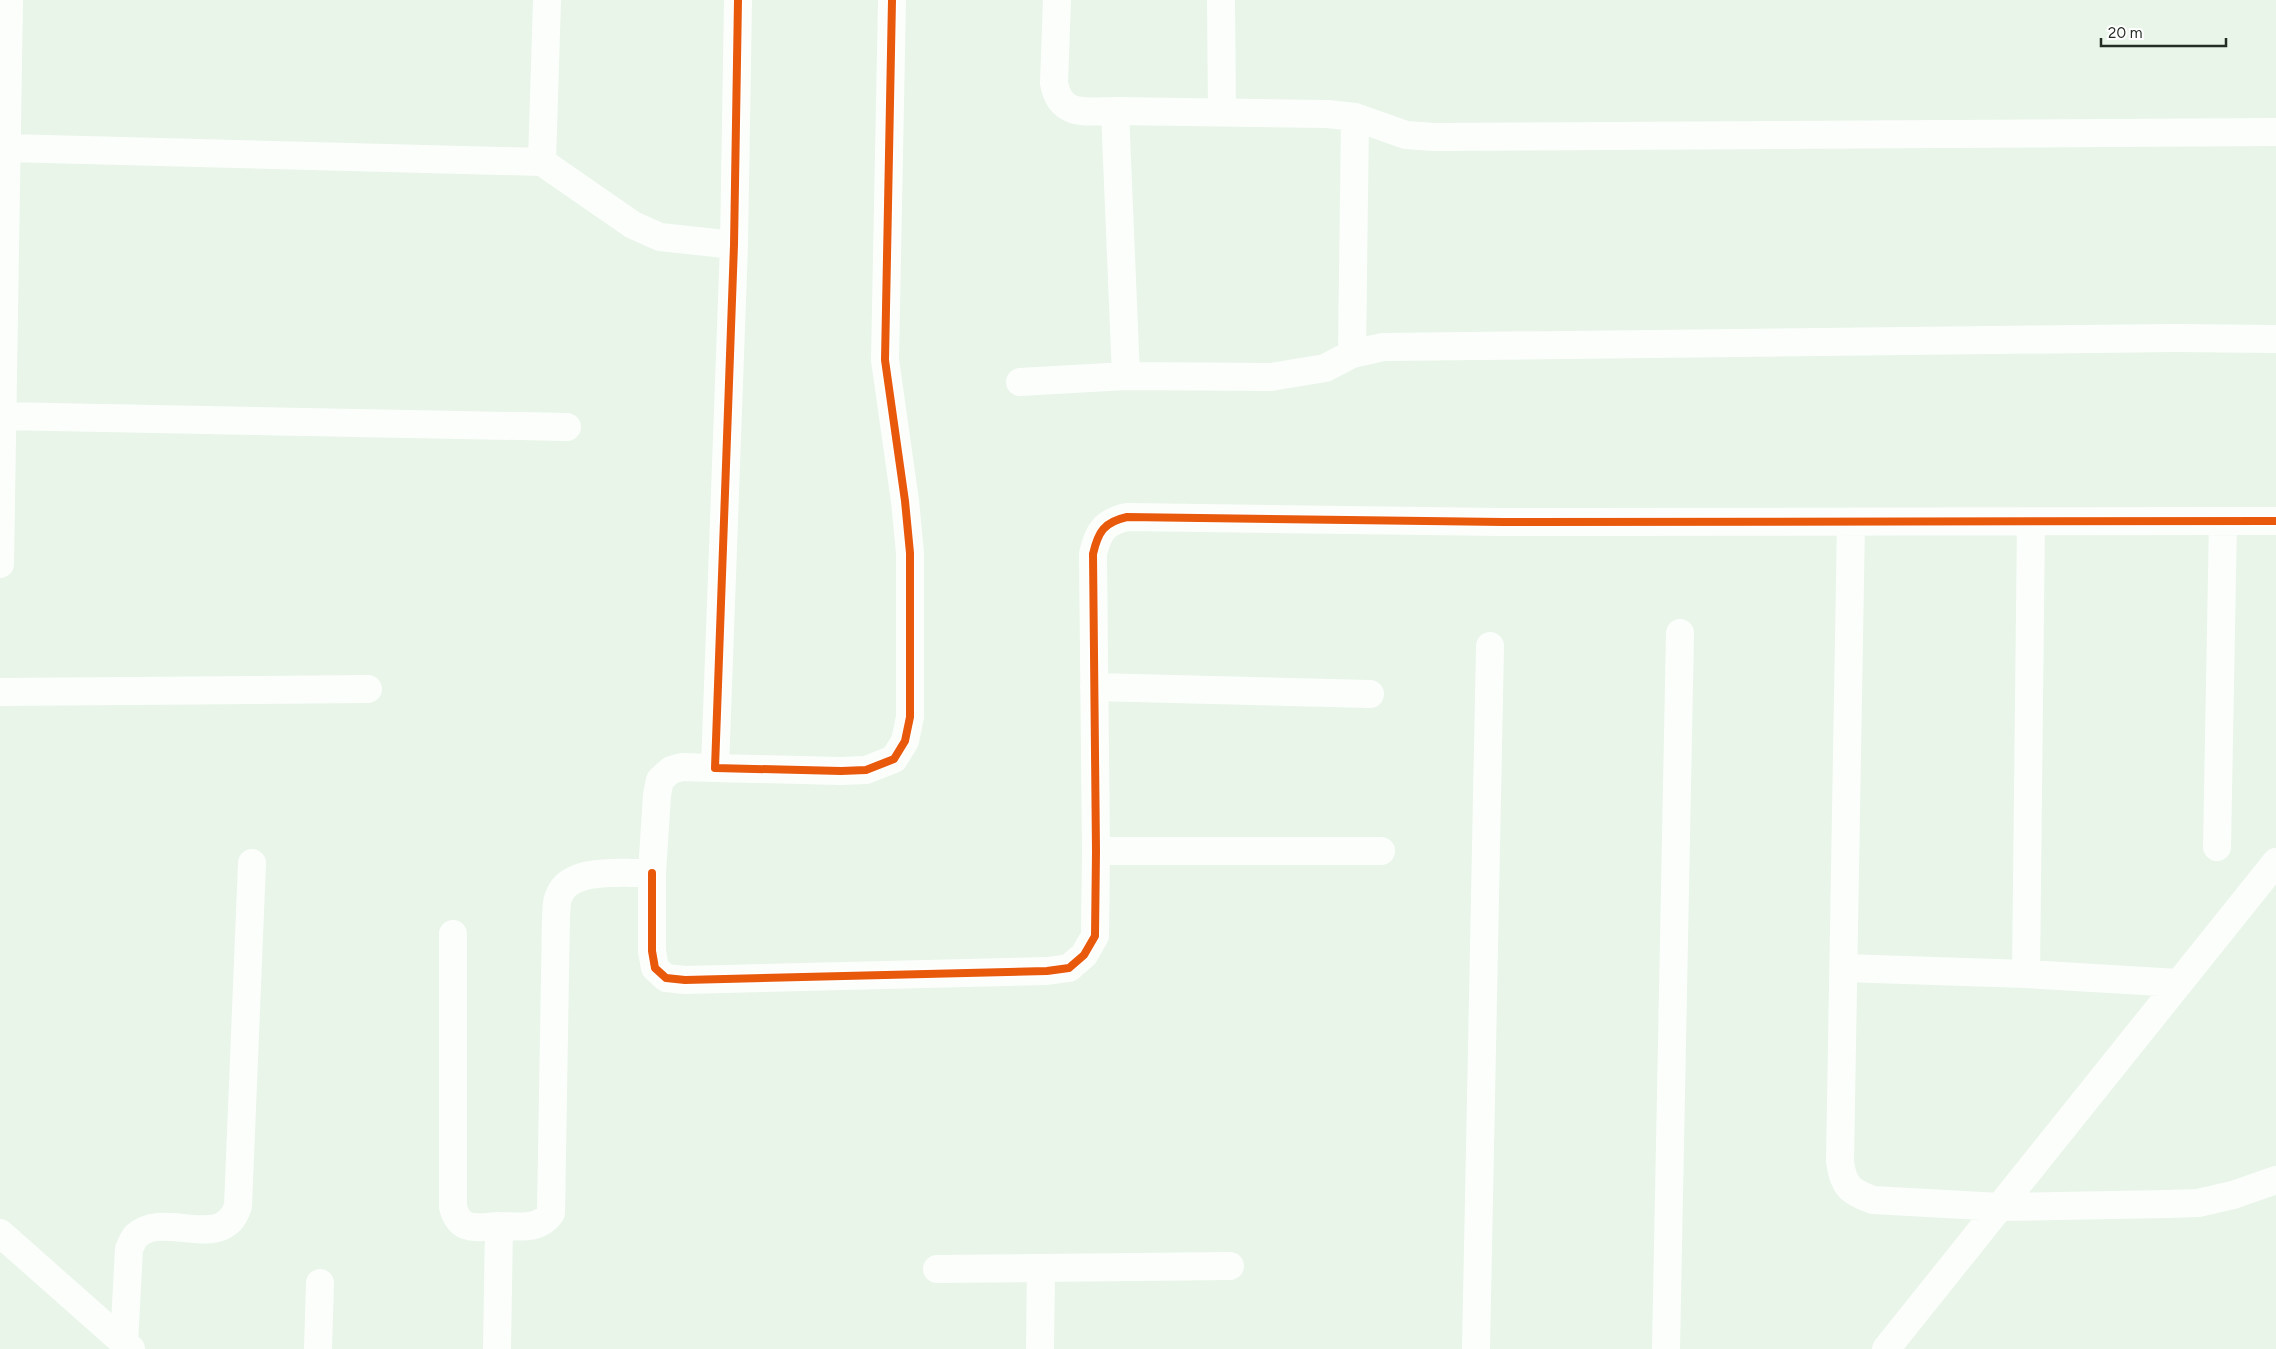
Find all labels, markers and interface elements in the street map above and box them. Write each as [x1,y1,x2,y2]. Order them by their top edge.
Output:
scale bar [2101,15,2226,47]
text: 20 m [2108,24,2142,42]

